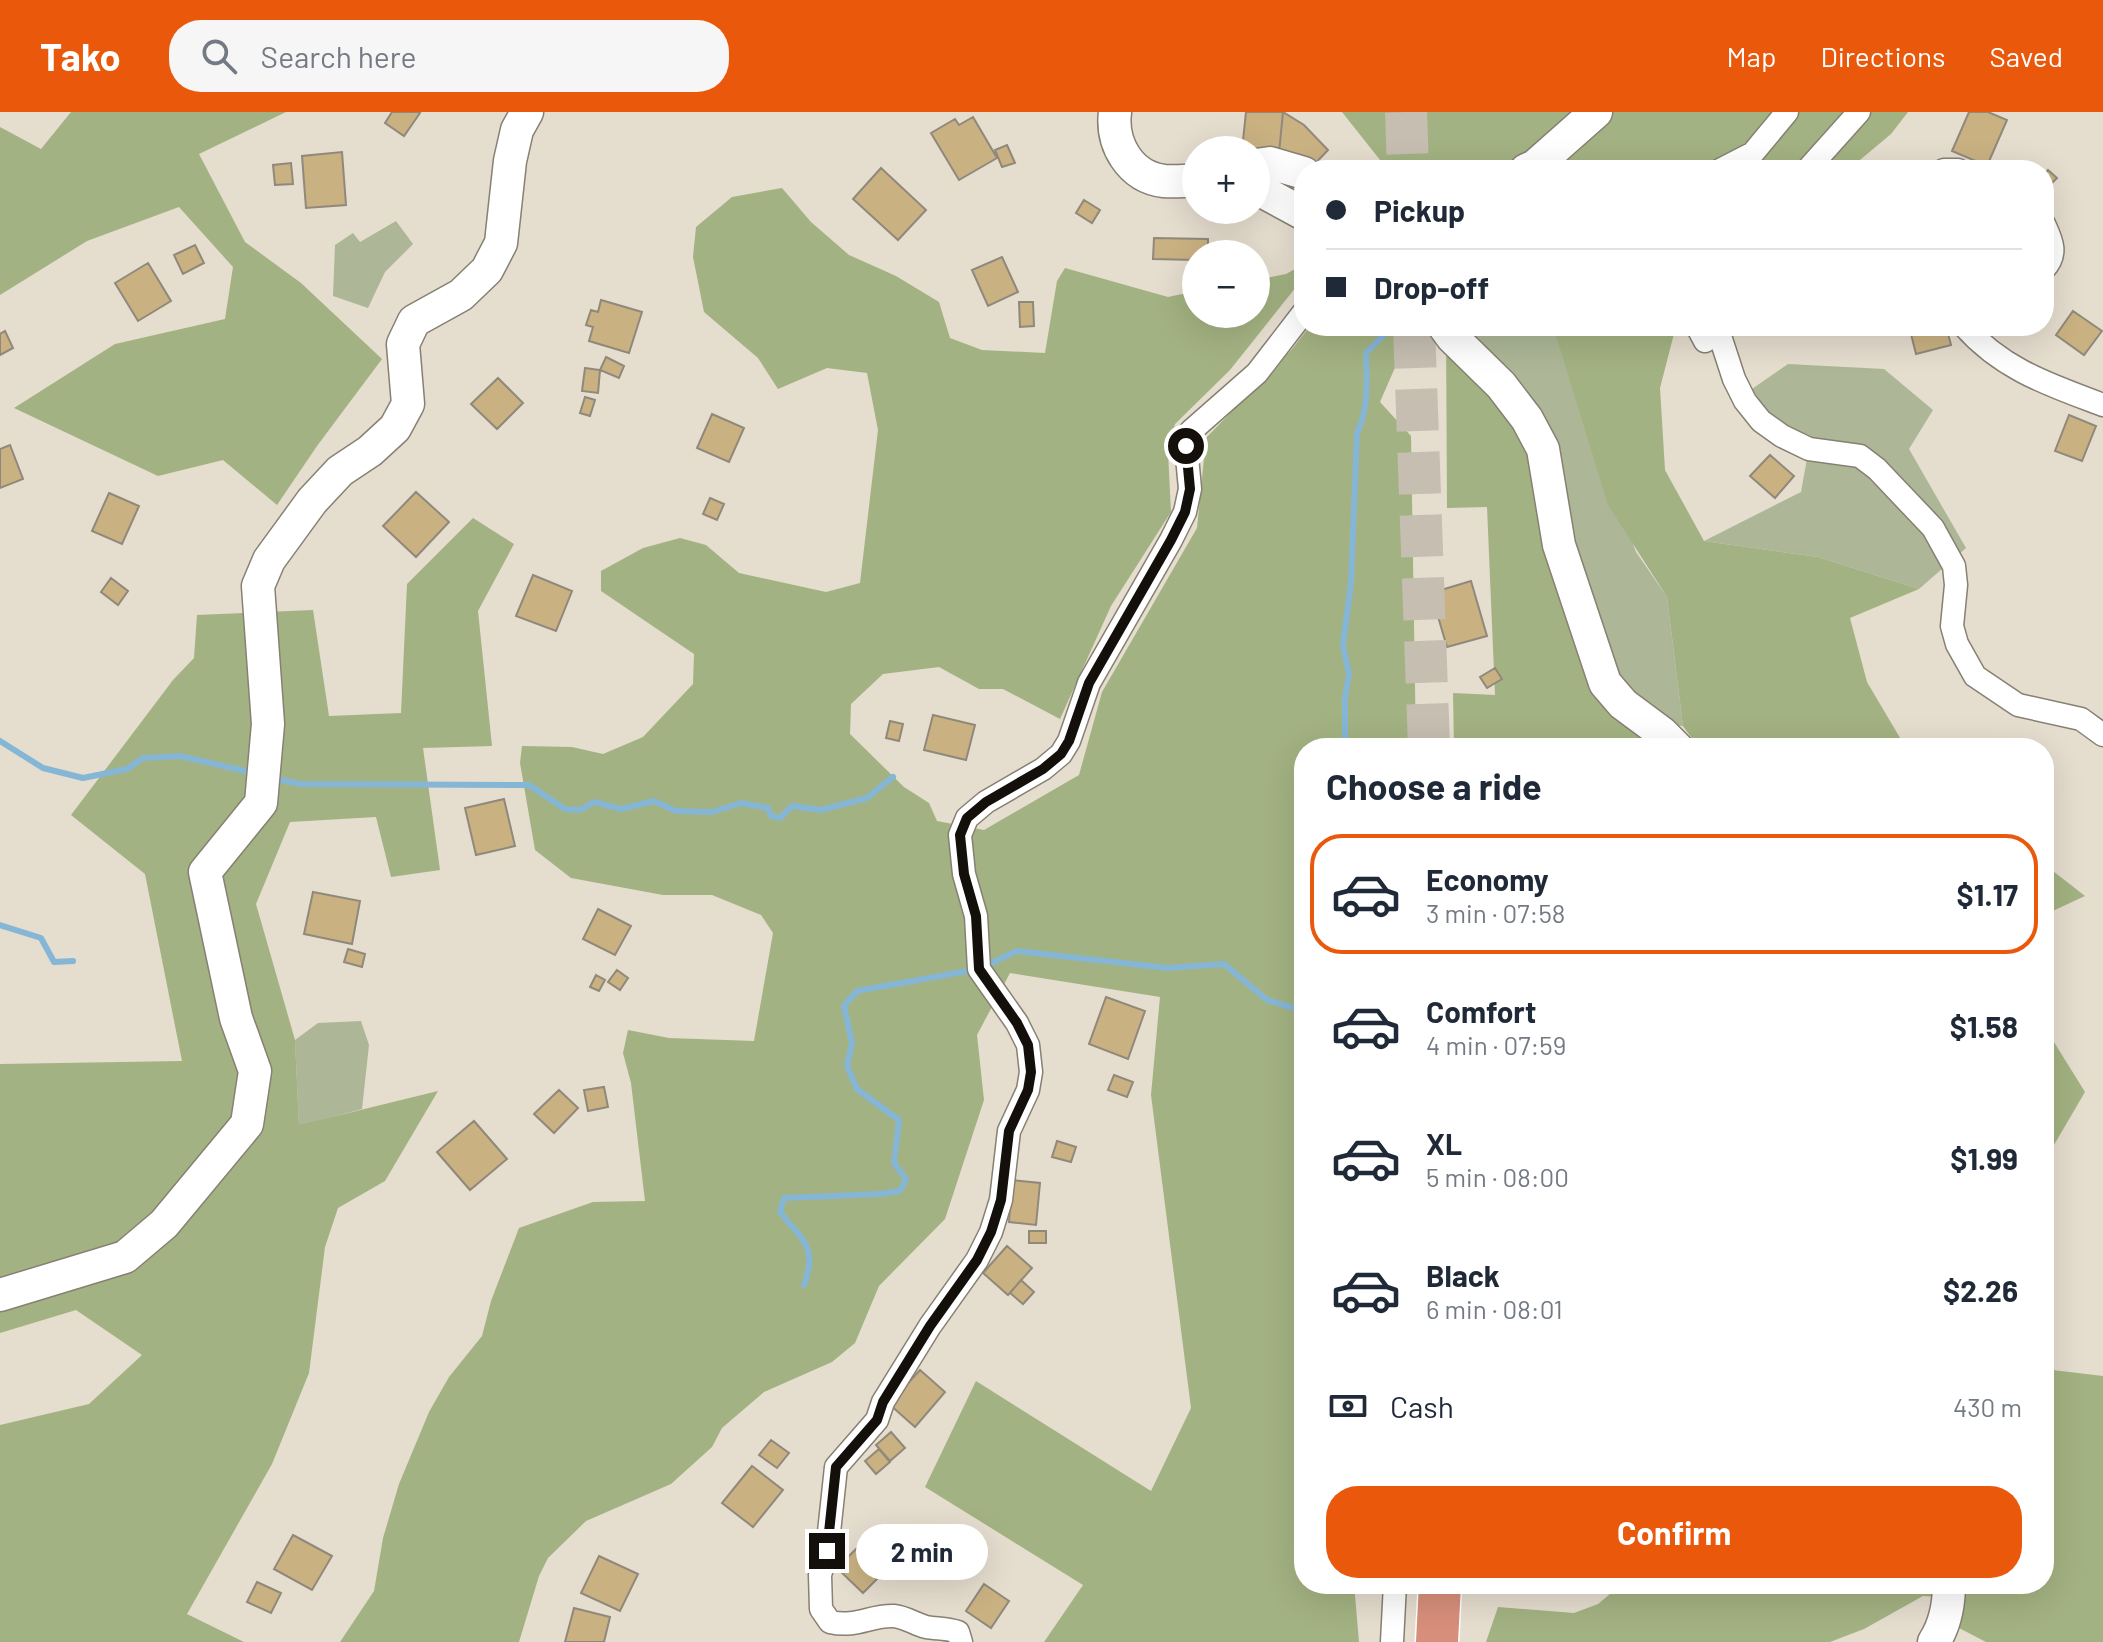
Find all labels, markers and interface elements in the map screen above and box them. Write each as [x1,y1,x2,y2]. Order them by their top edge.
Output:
search box [169,20,729,92]
text: Tako [40,33,121,79]
icon: search [197,34,241,78]
text: Search here [261,38,417,74]
text: Map [1727,39,1776,73]
text: Directions [1820,39,1946,73]
text: Saved [1990,39,2063,73]
map controls [1182,136,1270,328]
button: + [1182,136,1270,224]
text: Pickup [1374,192,1465,228]
button: − [1182,240,1270,328]
text: Drop-off [1374,269,1489,305]
route start [1168,428,1204,464]
text: Choose a ride [1326,764,1542,807]
icon: car [1330,858,1402,930]
text: Economy [1426,861,1549,897]
text: $1.17 [1957,876,2018,912]
text: 3 min · 07:58 [1426,897,1565,928]
icon: car [1330,990,1402,1062]
text: Comfort [1426,993,1536,1029]
text: $1.58 [1950,1008,2018,1044]
text: 4 min · 07:59 [1426,1029,1566,1060]
icon: car [1330,1122,1402,1194]
text: XL [1426,1125,1462,1161]
text: $1.99 [1950,1140,2018,1176]
text: 5 min · 08:00 [1426,1161,1569,1192]
icon: car [1330,1254,1402,1326]
text: Black [1426,1257,1500,1293]
text: $2.26 [1943,1272,2018,1308]
text: 6 min · 08:01 [1426,1293,1563,1324]
icon: cash [1326,1384,1370,1428]
text: Cash [1390,1388,1454,1424]
text: 430 m [1953,1391,2022,1422]
button: Confirm [1326,1486,2022,1578]
callout: 2 min [855,1523,987,1579]
route end [809,1533,845,1569]
text: 2 min [891,1536,953,1567]

